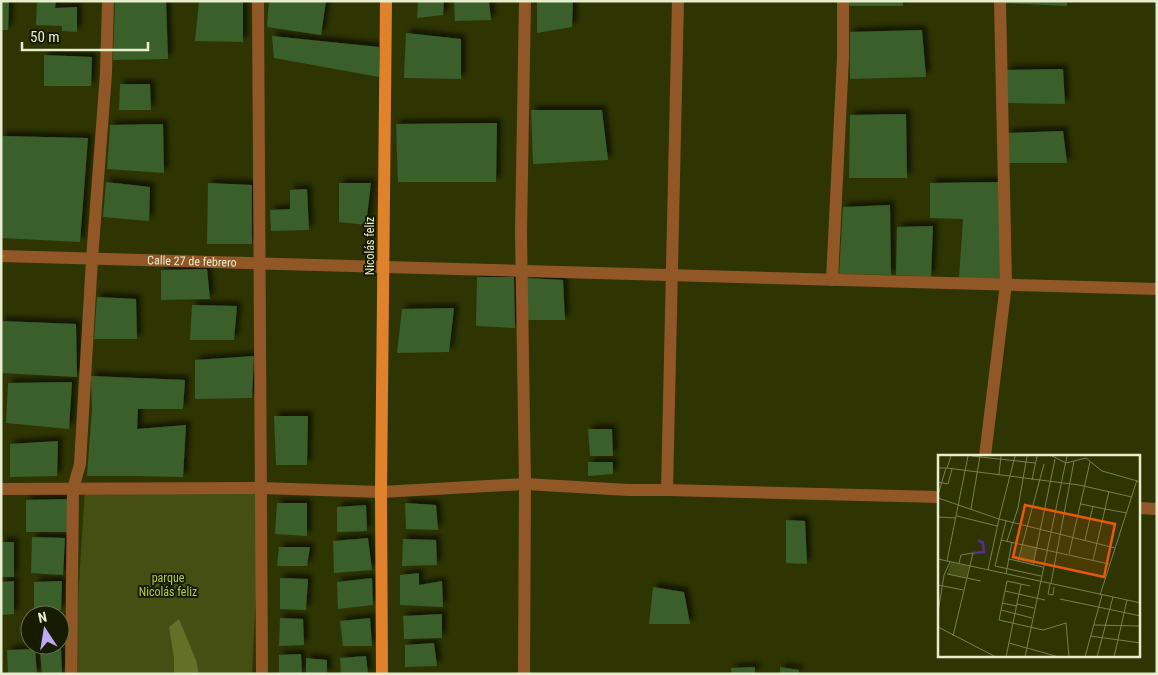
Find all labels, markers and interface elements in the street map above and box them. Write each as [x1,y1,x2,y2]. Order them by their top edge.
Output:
scale bar [22,20,149,52]
text: 50 m [30,28,60,46]
street label: Nicolás feliz [363,217,377,275]
street label: Calle 27 de febrero [147,253,237,270]
inset map [938,455,1140,658]
park label: parque Nicolás feliz [139,571,197,599]
north arrow [20,605,70,655]
text: N [36,609,48,626]

